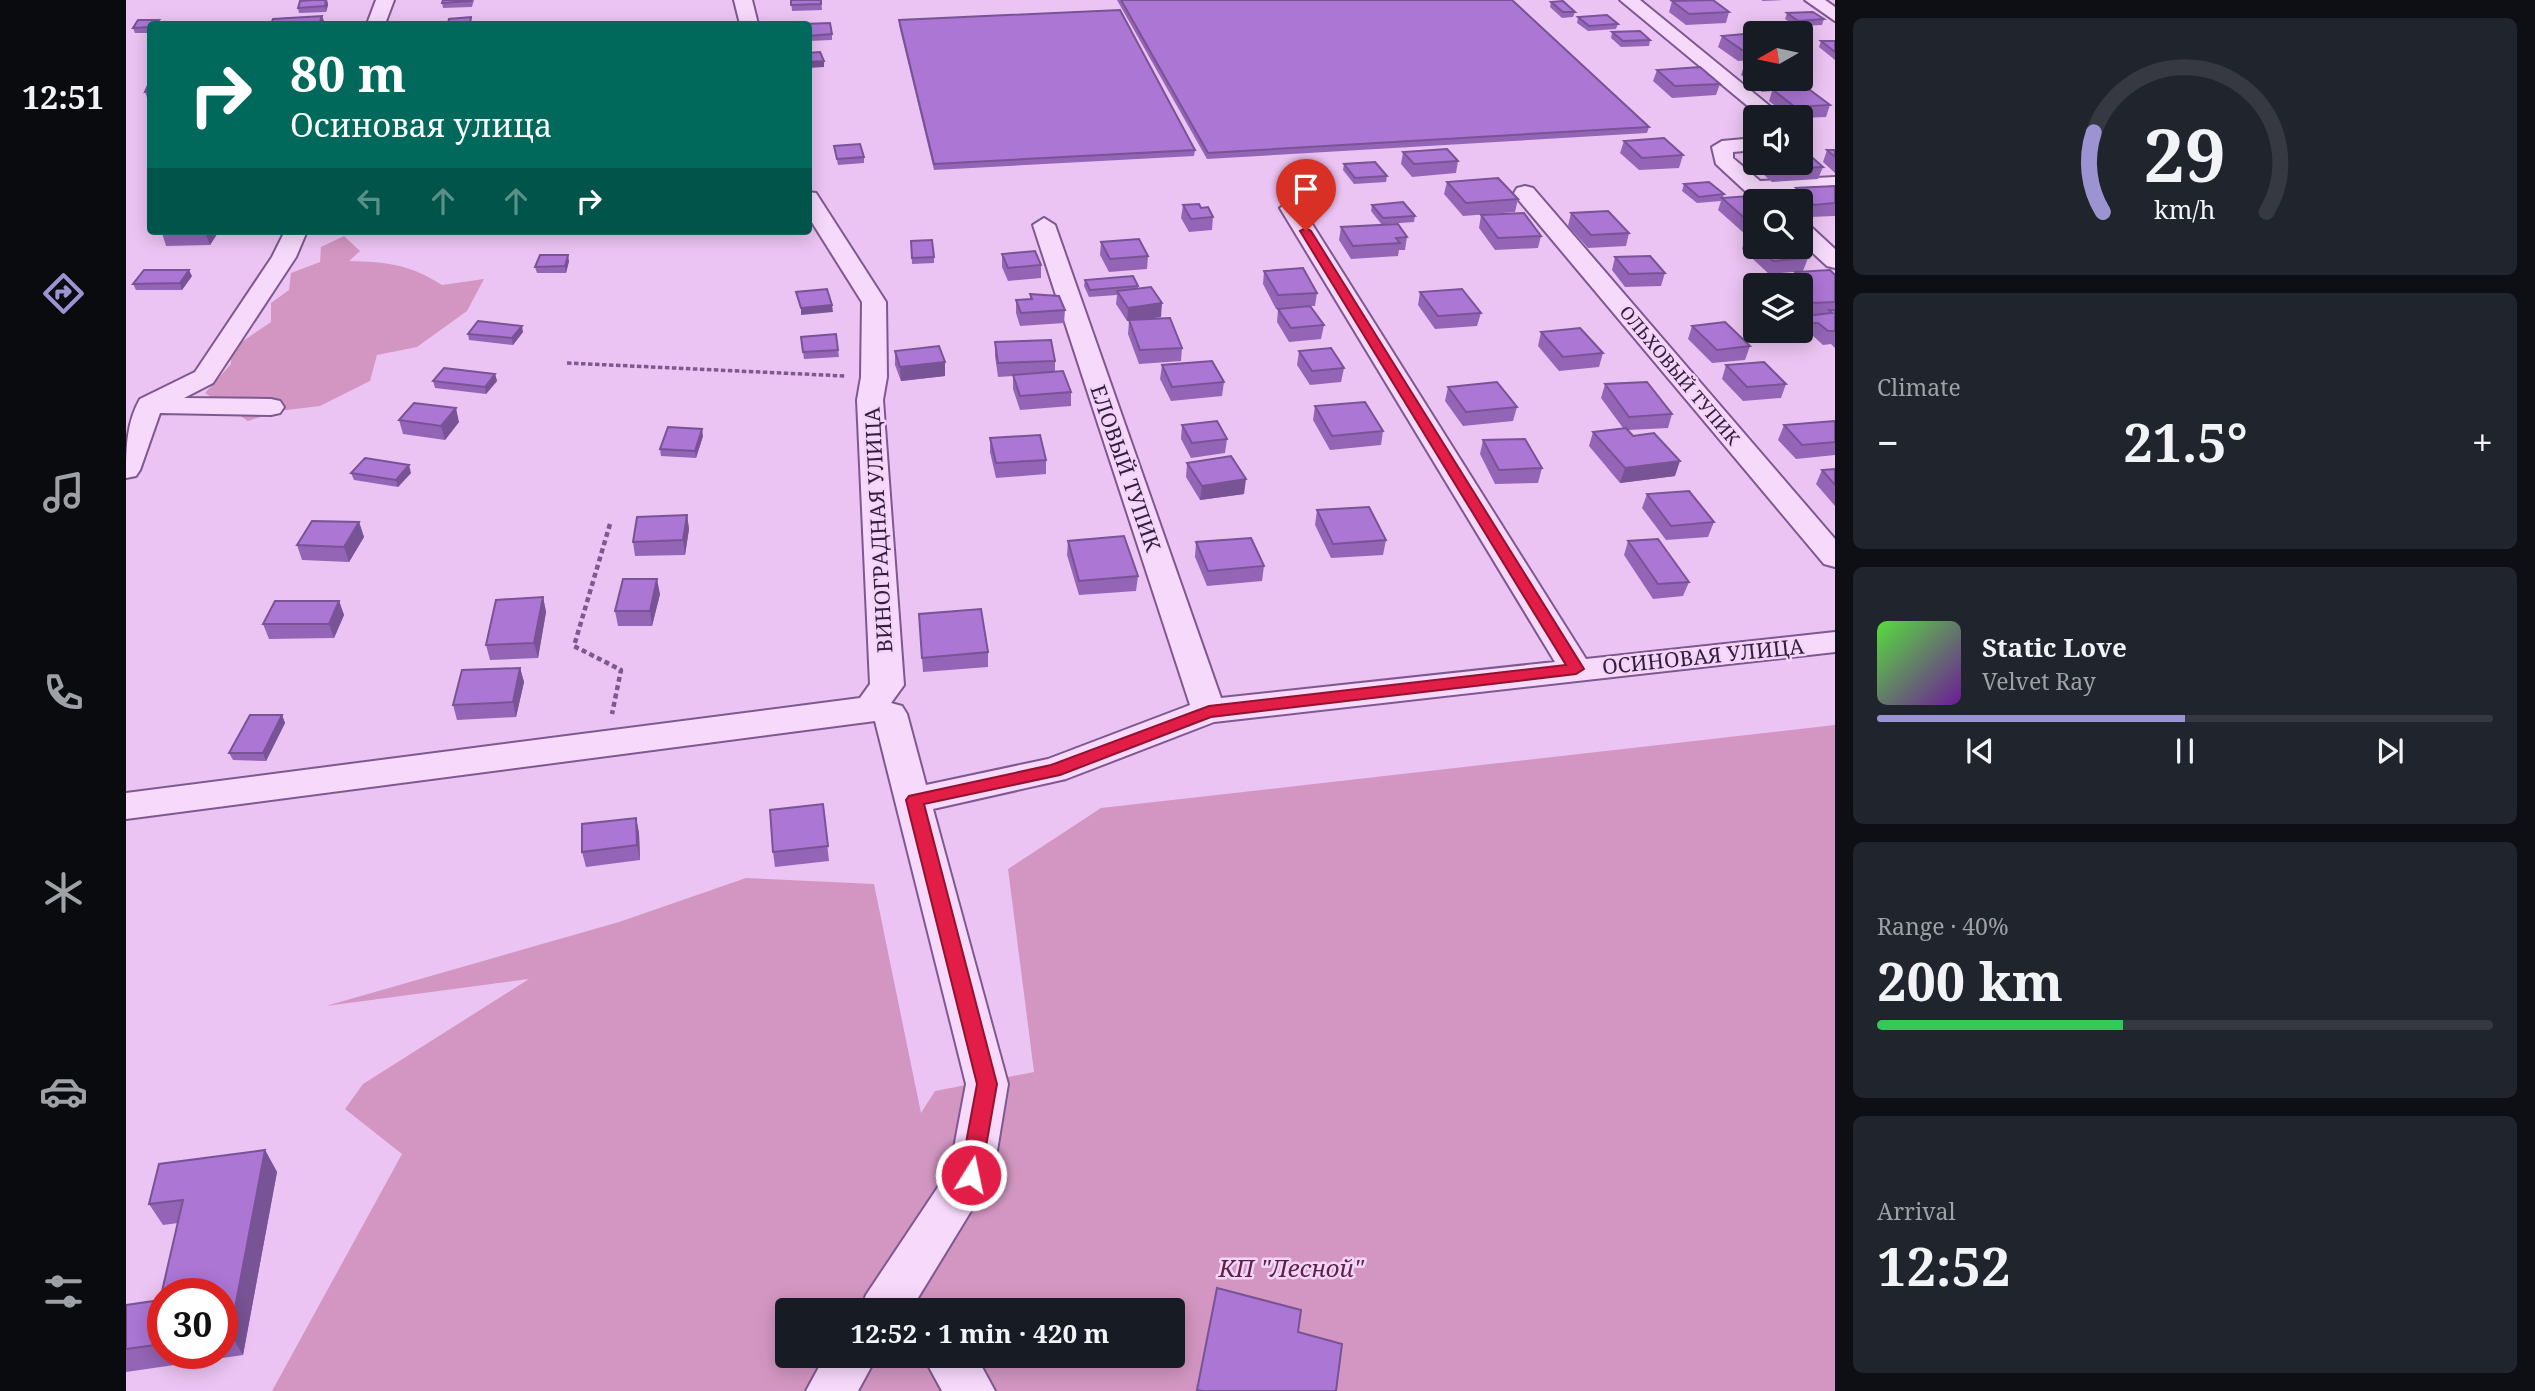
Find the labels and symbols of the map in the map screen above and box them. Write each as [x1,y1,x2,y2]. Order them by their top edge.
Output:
north arrow [1743,21,1813,91]
pin [1276,159,1336,231]
street label: ОЛЬХОВЫЙ ТУПИК [1615,300,1746,450]
street label: ЕЛОВЫЙ ТУПИК [1084,381,1168,555]
street label: ВИНОГРАДНАЯ УЛИЦА [858,406,898,654]
street label: ОСИНОВАЯ УЛИЦА [1601,631,1805,681]
position arrow [934,1138,1008,1212]
park label: КП "Лесной" [1217,1251,1365,1284]
speed limit sign: 30 [147,1278,238,1369]

